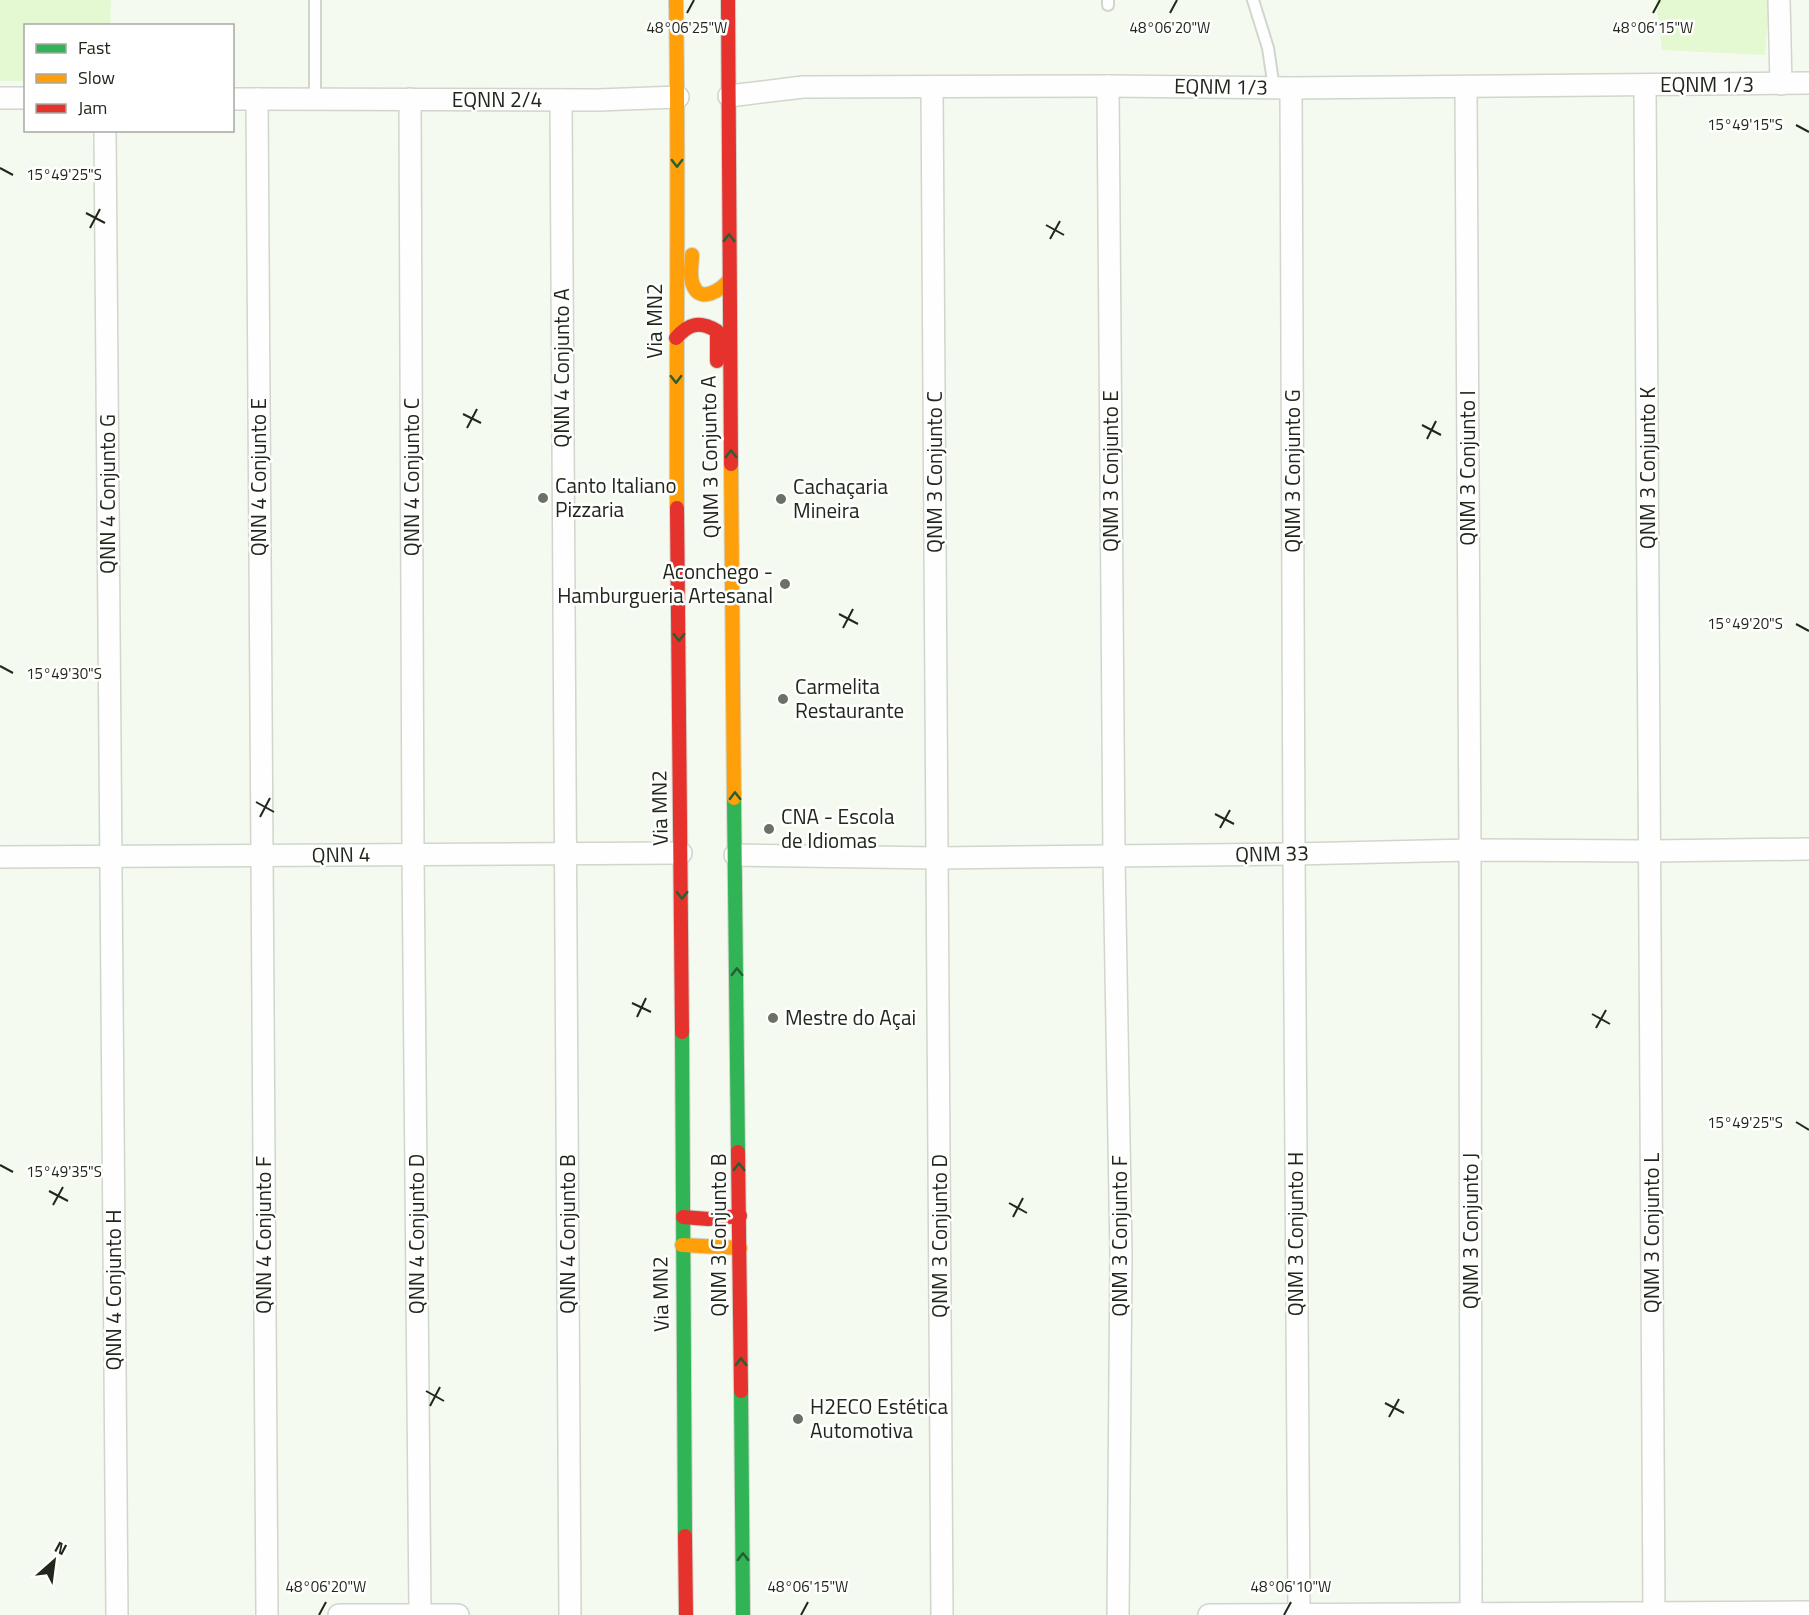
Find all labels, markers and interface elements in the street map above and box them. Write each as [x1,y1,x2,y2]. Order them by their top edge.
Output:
text: 48°06'25"W [647,16,727,39]
text: 48°06'20"W [1130,16,1210,39]
text: 48°06'15"W [1613,16,1693,39]
legend [24,24,234,132]
text: Fast [78,34,111,61]
text: Slow [78,64,115,91]
street label: EQNM 1/3 [1660,68,1754,100]
street label: EQNM 1/3 [1174,69,1268,103]
street label: EQNN 2/4 [452,83,542,115]
text: Jam [78,94,107,121]
text: 15°49'15"S [1707,113,1783,136]
one-way arrow [671,159,684,168]
text: 15°49'25"S [26,163,102,186]
one-way arrow [723,234,735,243]
street label: Via MN2 [638,283,670,359]
street label: QNN 4 Conjunto A [545,288,577,448]
one-way arrow [670,375,683,384]
street label: QNM 3 Conjunto A [692,375,726,539]
street label: QNM 3 Conjunto K [1631,387,1663,549]
street label: QNM 3 Conjunto G [1276,389,1308,553]
street label: QNM 3 Conjunto E [1094,390,1126,552]
street label: QNM 3 Conjunto I [1451,390,1483,546]
street label: QNM 3 Conjunto C [918,391,950,553]
street label: QNN 4 Conjunto E [242,398,274,556]
street label: QNN 4 Conjunto C [395,398,427,556]
street label: QNN 4 Conjunto G [91,414,123,574]
one-way arrow [725,450,737,459]
place label: Canto Italiano Pizzaria [555,469,677,525]
place label: Cachaçaria Mineira [793,470,888,526]
marker: Canto Italiano Pizzaria [536,491,550,505]
marker: Cachaçaria Mineira [774,492,788,506]
place label: Aconchego - Hamburgueria Artesanal [557,555,773,611]
marker: Aconchego - Hamburgueria Artesanal [778,577,792,591]
text: 15°49'20"S [1707,612,1783,635]
one-way arrow [673,633,685,642]
text: 15°49'30"S [26,662,102,685]
place label: Carmelita Restaurante [795,670,904,726]
marker: Carmelita Restaurante [776,692,790,706]
street label: Via MN2 [642,770,676,846]
one-way arrow [729,792,741,801]
place label: CNA - Escola de Idiomas [781,800,895,856]
marker: CNA - Escola de Idiomas [762,822,776,836]
street label: QNM 33 [1235,836,1309,870]
street label: QNN 4 [311,837,371,871]
one-way arrow [675,891,688,900]
one-way arrow [731,967,743,976]
place label: Mestre do Açai [785,1001,916,1033]
marker: Mestre do Açai [766,1011,780,1025]
text: 15°49'25"S [1707,1111,1783,1134]
street label: QNM 3 Conjunto H [1279,1152,1311,1316]
street label: QNM 3 Conjunto B [702,1153,734,1317]
street label: QNM 3 Conjunto J [1454,1153,1486,1309]
street label: QNM 3 Conjunto L [1635,1153,1667,1313]
street label: QNN 4 Conjunto D [400,1154,432,1314]
street label: QNN 4 Conjunto B [551,1154,583,1314]
street label: QNM 3 Conjunto D [923,1154,955,1318]
street label: QNM 3 Conjunto F [1103,1155,1135,1317]
street label: QNN 4 Conjunto F [247,1156,279,1314]
text: 15°49'35"S [26,1160,102,1183]
one-way arrow [733,1162,745,1171]
street label: QNN 4 Conjunto H [97,1209,129,1371]
street label: Via MN2 [643,1256,677,1332]
one-way arrow [735,1357,747,1366]
place label: H2ECO Estética Automotiva [810,1390,948,1446]
marker: H2ECO Estética Automotiva [791,1412,805,1426]
north arrow [24,1531,84,1591]
text: N [51,1535,72,1561]
one-way arrow [737,1552,749,1561]
text: 48°06'20"W [286,1575,366,1598]
text: 48°06'15"W [768,1575,848,1598]
text: 48°06'10"W [1251,1575,1331,1598]

